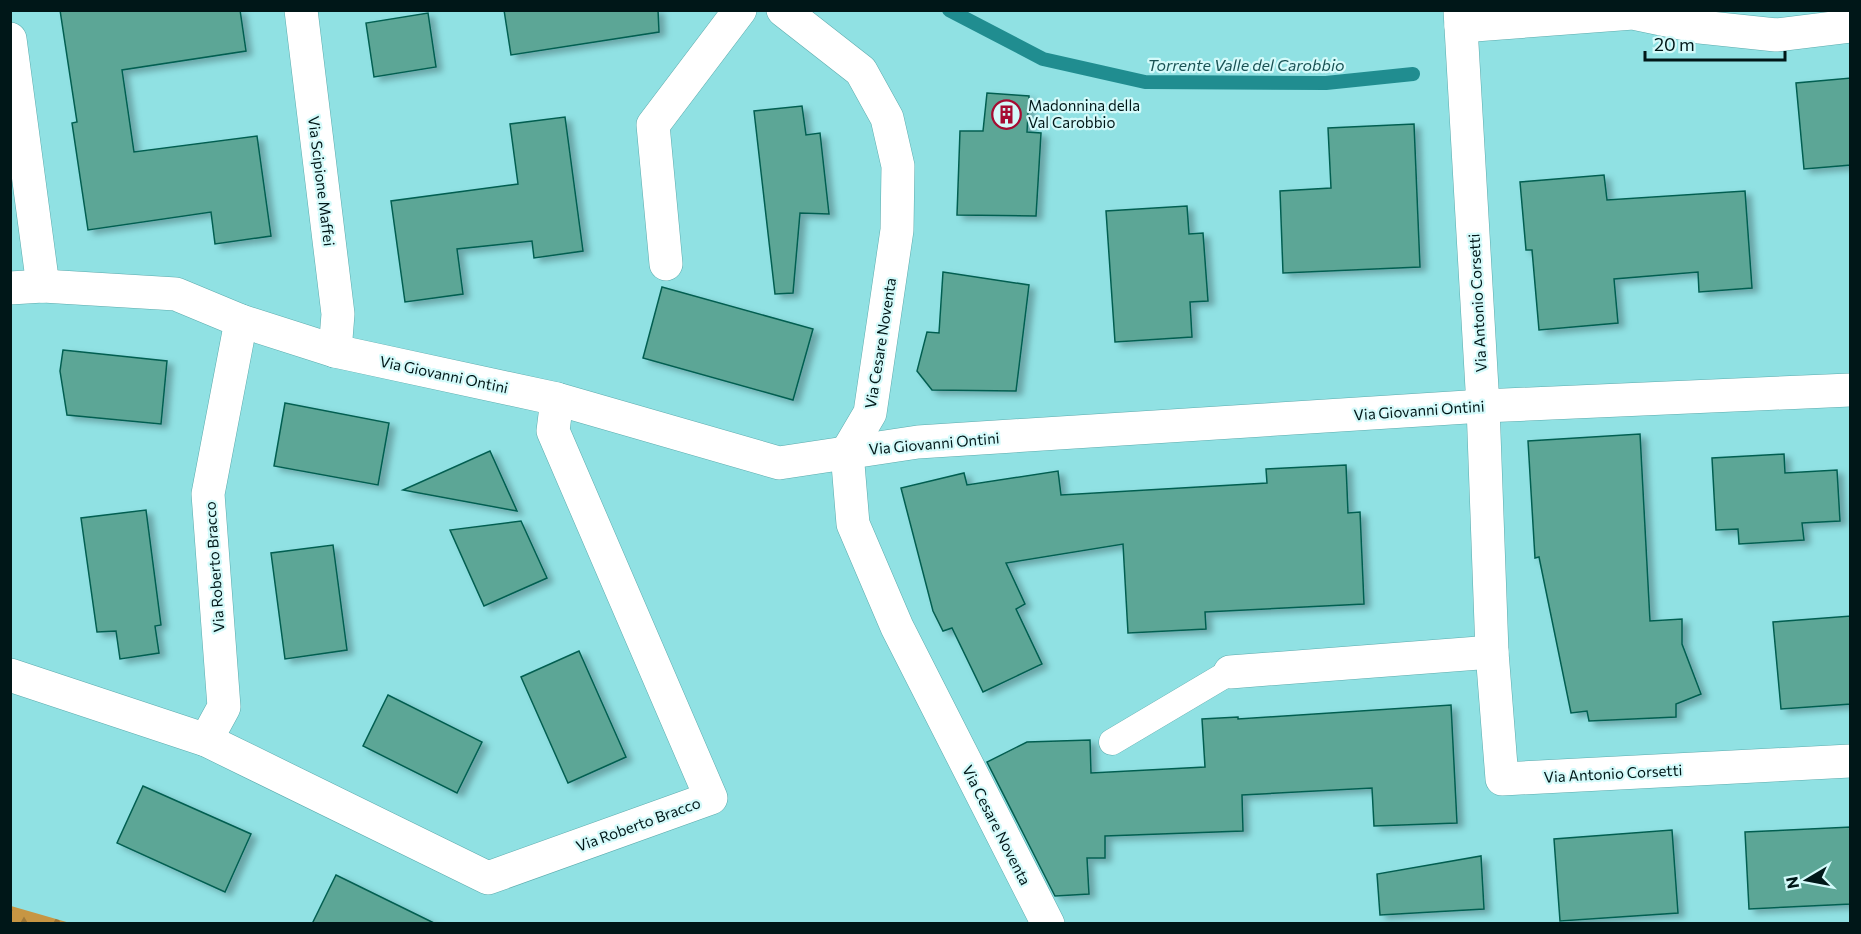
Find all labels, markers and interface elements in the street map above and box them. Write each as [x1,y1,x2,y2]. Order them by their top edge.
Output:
scale bar [1645,24,1784,62]
text: 20 m [1654,33,1695,55]
water label: Torrente Valle del Carobbio [1147,55,1345,74]
place label: Madonnina della Val Carobbio [1028,96,1140,131]
building icon: Madonnina della Val Carobbio [991,98,1023,130]
street label: Via Scipione Maffei [305,115,339,247]
street label: Via Antonio Corsetti [1464,233,1490,373]
street label: Via Cesare Noventa [861,276,899,410]
street label: Via Giovanni Ontini [378,352,510,396]
street label: Via Giovanni Ontini [1353,396,1485,424]
street label: Via Giovanni Ontini [868,428,1000,458]
street label: Via Roberto Bracco [200,501,228,633]
street label: Via Antonio Corsetti [1543,760,1683,786]
street label: Via Cesare Noventa [959,762,1035,888]
street label: Via Roberto Bracco [573,793,703,855]
north arrow [1777,850,1837,910]
text: N [1781,875,1802,890]

